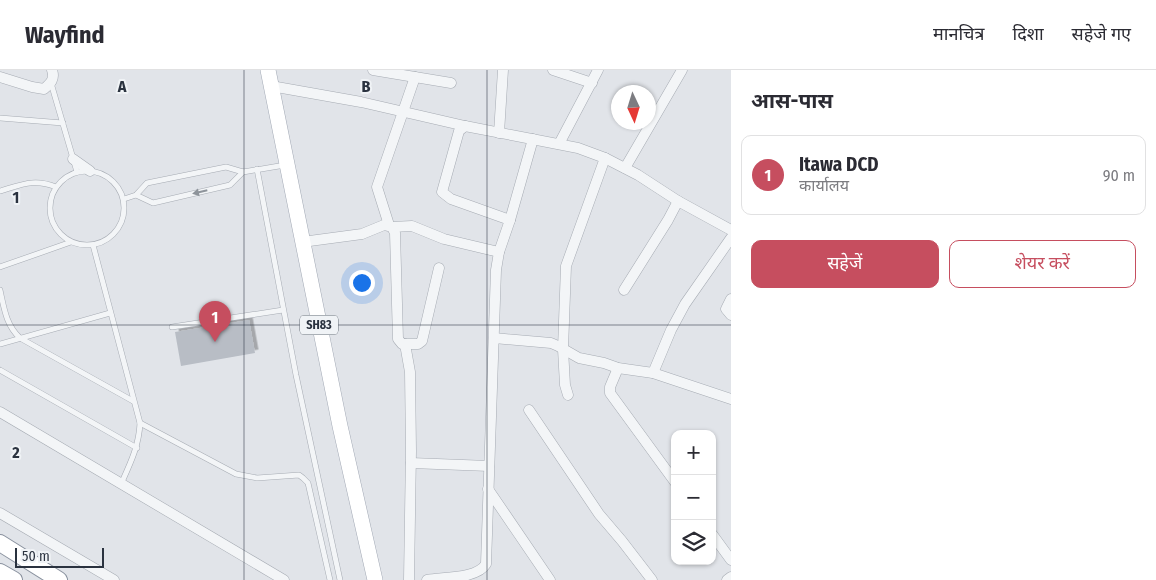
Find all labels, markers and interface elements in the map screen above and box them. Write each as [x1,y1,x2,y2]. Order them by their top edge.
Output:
text: Wayfind [25,21,105,49]
text: मानचित्र [933,23,984,45]
text: दिशा [1012,23,1044,45]
text: सहेजे गए [1072,23,1131,45]
text: A [117,77,127,96]
text: B [362,77,371,96]
north arrow [611,85,656,130]
text: आस-पास [751,88,833,114]
text: Itawa DCD [799,153,879,176]
text: 1 [765,166,771,185]
text: 90 m [1103,166,1135,185]
text: कार्यालय [799,176,849,195]
text: 1 [13,188,19,207]
one-way arrow [193,188,208,196]
button: सहेजें [751,240,939,288]
button: शेयर करें [949,240,1136,288]
your location [349,270,375,296]
pin: 1 [199,301,231,342]
road number: SH83 [300,316,338,334]
map controls [671,430,716,565]
button: + [671,430,716,475]
text: 2 [11,443,20,462]
button: − [671,475,716,520]
button: layers [671,520,716,565]
scale bar [15,545,104,568]
text: 50 m [22,548,50,565]

